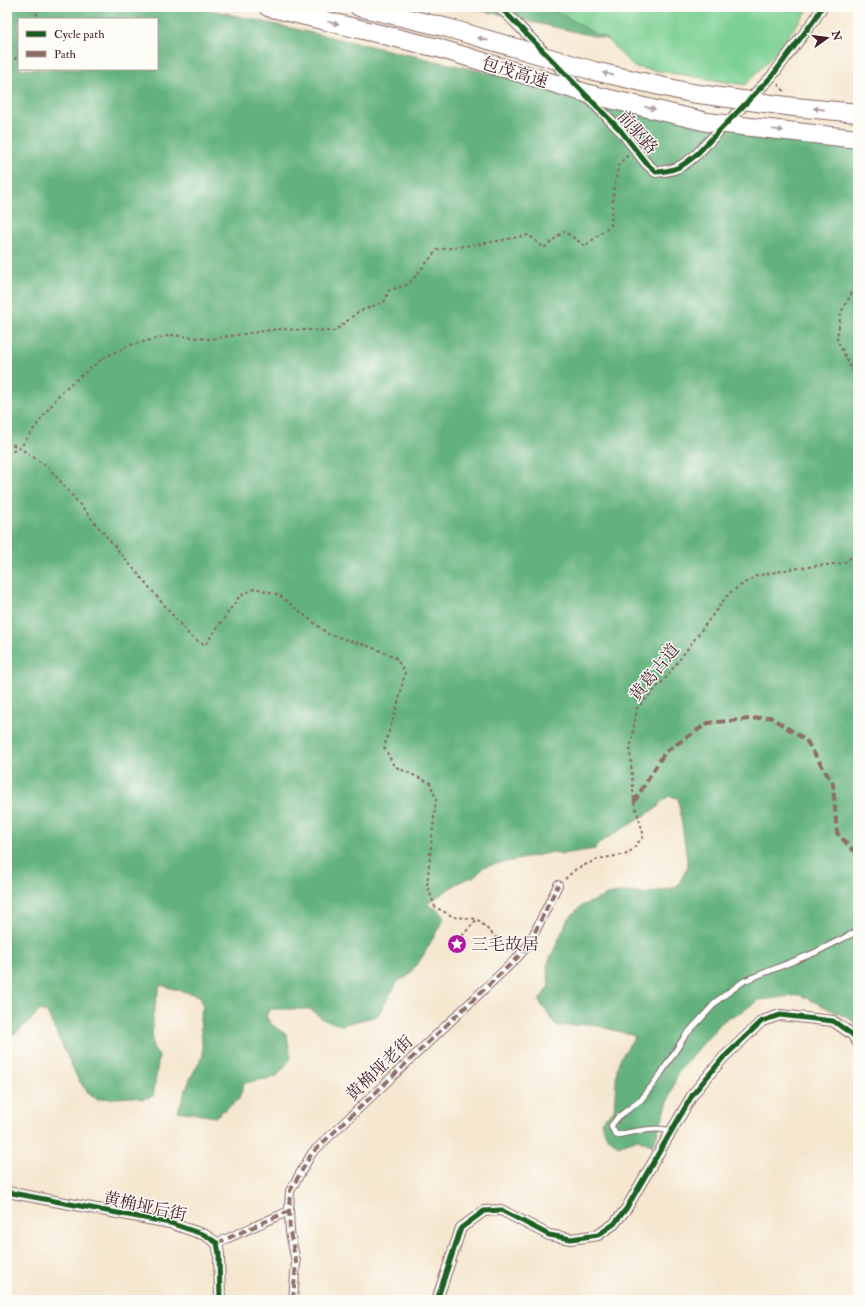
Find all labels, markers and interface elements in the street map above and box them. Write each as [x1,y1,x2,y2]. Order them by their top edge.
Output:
legend [18,18,158,70]
north arrow [807,18,847,58]
one-way arrow [327,20,339,26]
text: Cycle path [54,27,105,42]
text: N [828,28,844,43]
one-way arrow [477,36,489,42]
text: Path [54,47,77,62]
street label: 包茂高速 [479,52,550,92]
one-way arrow [602,71,615,77]
street label: 前驱路 [613,106,662,158]
one-way arrow [644,106,656,112]
one-way arrow [813,106,825,113]
one-way arrow [772,127,784,133]
street label: 黄葛古道 [625,639,684,705]
place icon: 三毛故居 [446,933,468,955]
place label: 三毛故居 [471,934,539,955]
street label: 黄桷垭老街 [341,1031,417,1105]
street label: 黄桷垭后街 [101,1187,189,1226]

